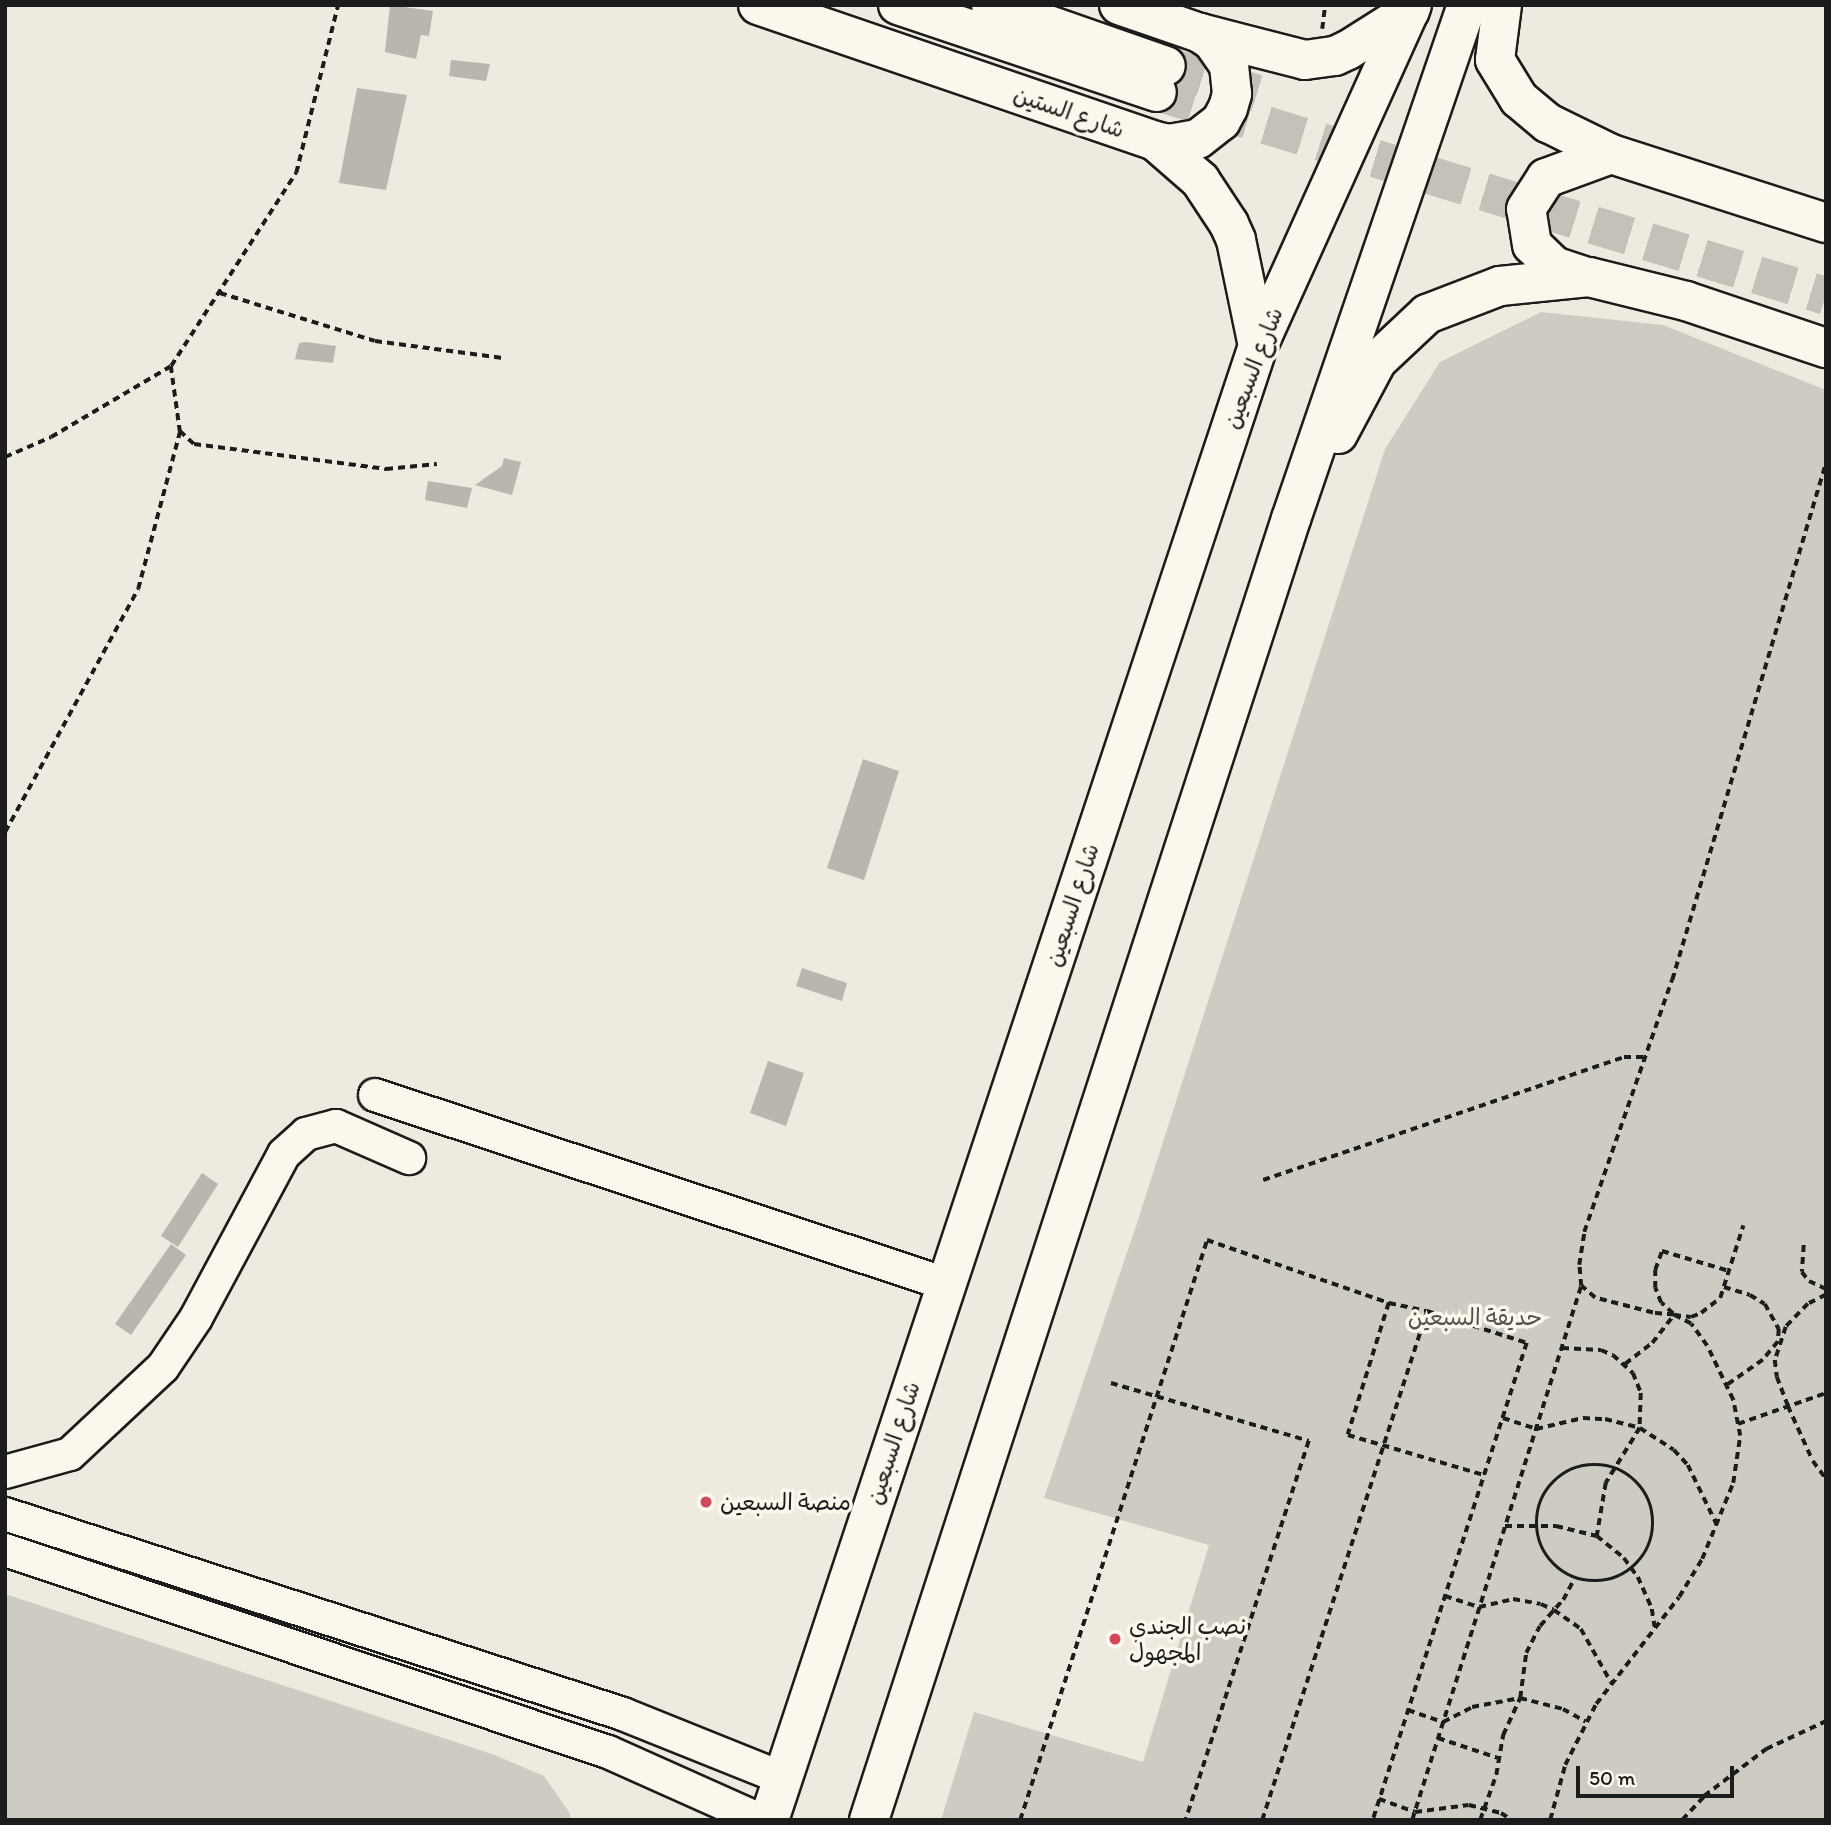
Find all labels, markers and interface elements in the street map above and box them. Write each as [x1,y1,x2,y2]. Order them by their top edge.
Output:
street label: شارع الستين [1010,80,1128,144]
street label: شارع السبعين [1217,303,1289,433]
street label: شارع السبعين [1039,840,1105,970]
park label: حديقة السبعين [1408,1303,1542,1331]
street label: شارع السبعين [860,1378,926,1508]
place label: منصة السبعين [720,1488,851,1516]
marker: منصة السبعين [698,1494,714,1510]
place label: نصب الجندي المجهول [1129,1612,1246,1666]
marker: نصب الجندي المجهول [1107,1631,1123,1647]
scale bar [1579,1752,1736,1796]
text: 50 m [1589,1765,1635,1790]

